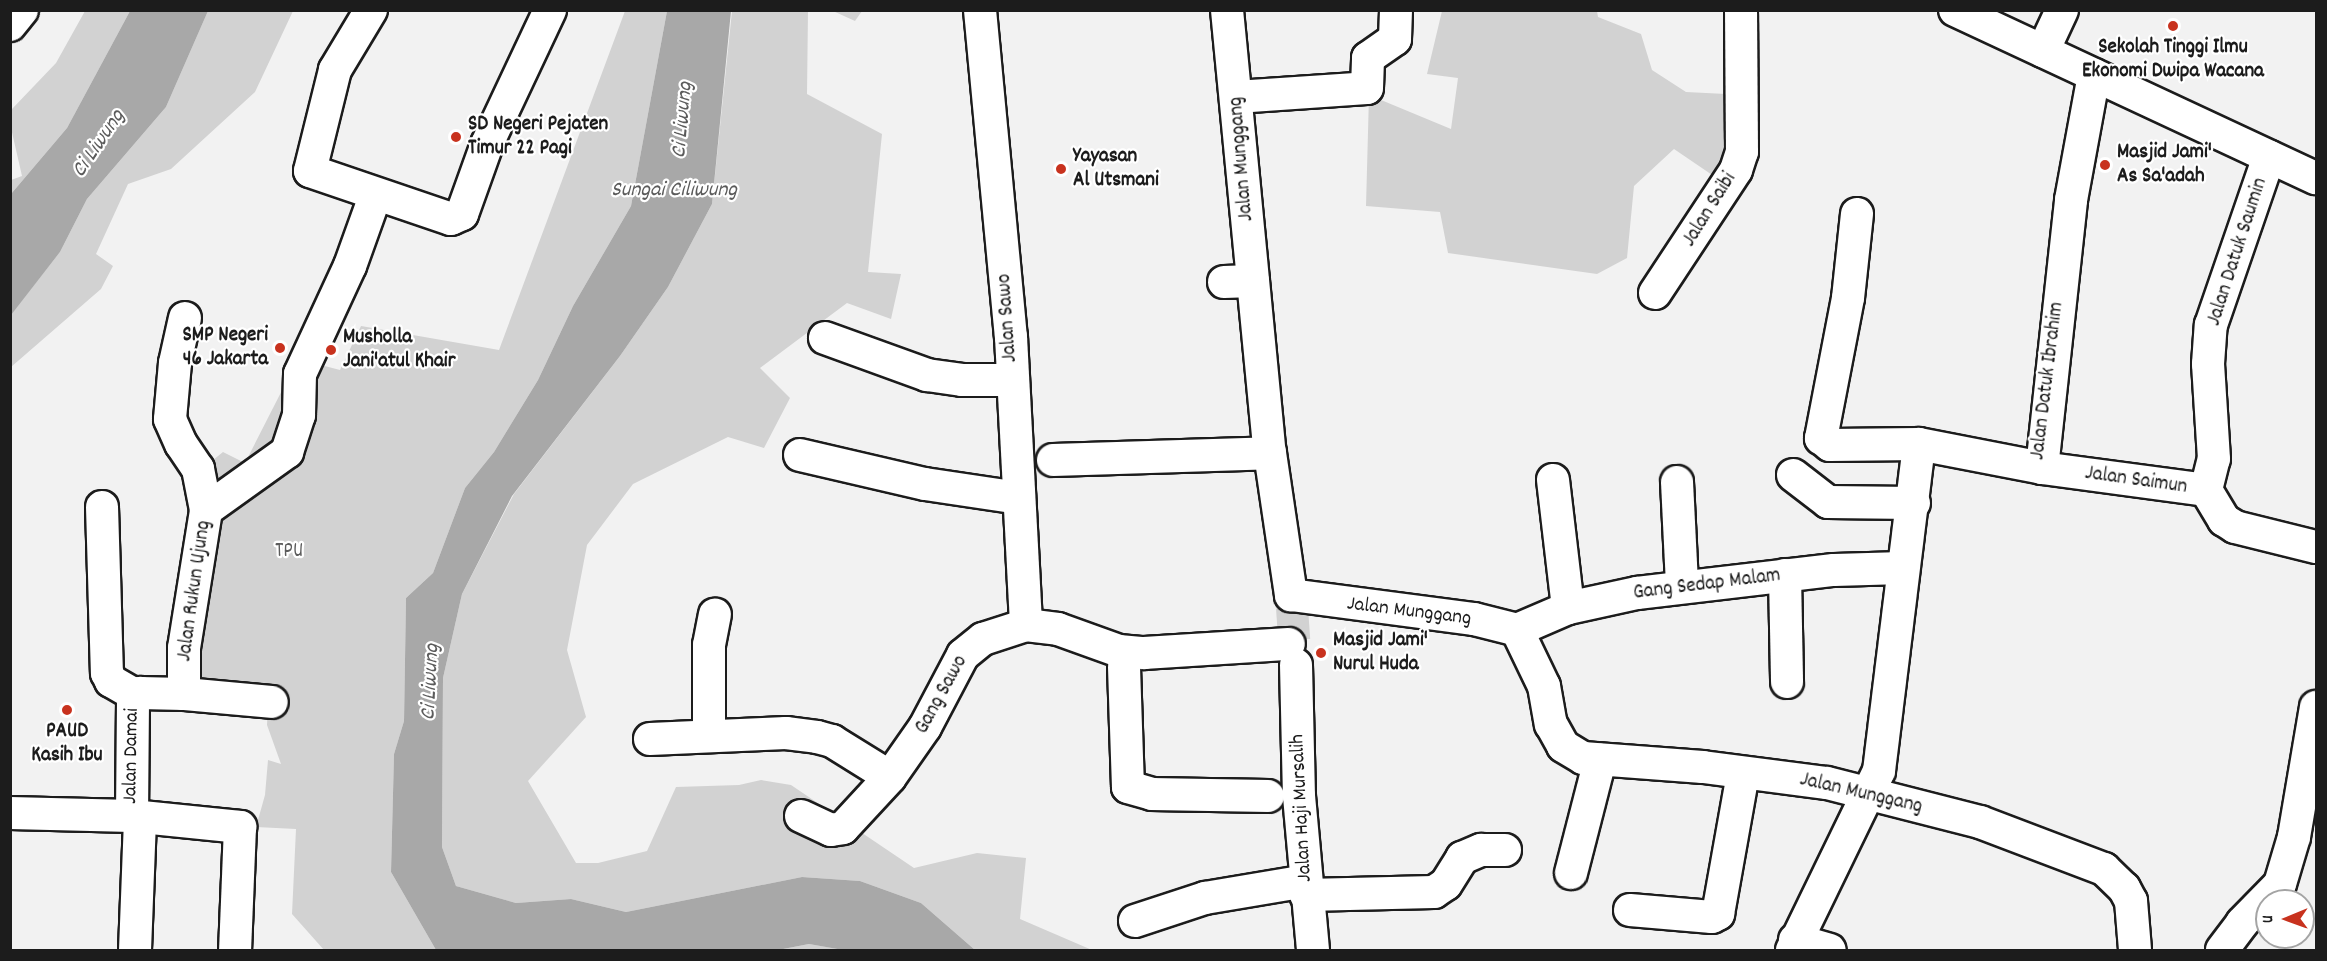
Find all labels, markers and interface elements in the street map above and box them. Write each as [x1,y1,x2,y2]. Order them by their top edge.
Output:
marker: Sekolah Tinggi Ilmu Ekonomi Dwipa Wacana [2166,19,2180,33]
place label: Sekolah Tinggi Ilmu Ekonomi Dwipa Wacana [2082,35,2264,85]
water label: Ci Liwung [667,81,699,159]
street label: Jalan Munggang [1224,96,1260,222]
water label: Ci Liwung [67,105,131,183]
place label: SD Negeri Pejaten Timur 22 Pagi [468,112,608,162]
marker: SD Negeri Pejaten Timur 22 Pagi [449,130,463,144]
place label: Masjid Jami' As Sa'adah [2117,140,2212,190]
place label: Yayasan Al Utsmani [1073,144,1159,194]
marker: Masjid Jami' As Sa'adah [2098,158,2112,172]
marker: Yayasan Al Utsmani [1054,162,1068,176]
street label: Jalan Saibi [1677,168,1743,252]
street label: Jalan Datuk Saumin [2202,175,2274,329]
water label: Sungai Ciliwung [611,178,737,204]
street label: Jalan Sawo [992,273,1024,363]
street label: Jalan Datuk Ibrahim [2026,301,2070,461]
place label: SMP Negeri 46 Jakarta [182,323,268,373]
place label: Musholla Jani'atul Khair [343,325,455,375]
marker: SMP Negeri 46 Jakarta [273,341,287,355]
marker: Musholla Jani'atul Khair [324,343,338,357]
street label: Jalan Saimun [2083,461,2189,501]
street label: Jalan Rukun Ujung [173,519,217,663]
park label: TPU [275,539,303,565]
street label: Gang Sedap Malam [1632,563,1782,607]
street label: Jalan Munggang [1345,592,1473,632]
place label: Masjid Jami' Nurul Huda [1333,628,1428,678]
water label: Ci Liwung [416,643,446,721]
marker: Masjid Jami' Nurul Huda [1314,646,1328,660]
street label: Gang Sawo [910,651,974,739]
marker: PAUD Kasih Ibu [60,703,74,717]
street label: Jalan Damai [119,708,145,804]
place label: PAUD Kasih Ibu [31,719,103,769]
street label: Jalan Haji Mursalih [1286,733,1318,883]
street label: Jalan Munggang [1797,768,1925,820]
north arrow [2255,889,2315,949]
text: U [2257,915,2280,923]

